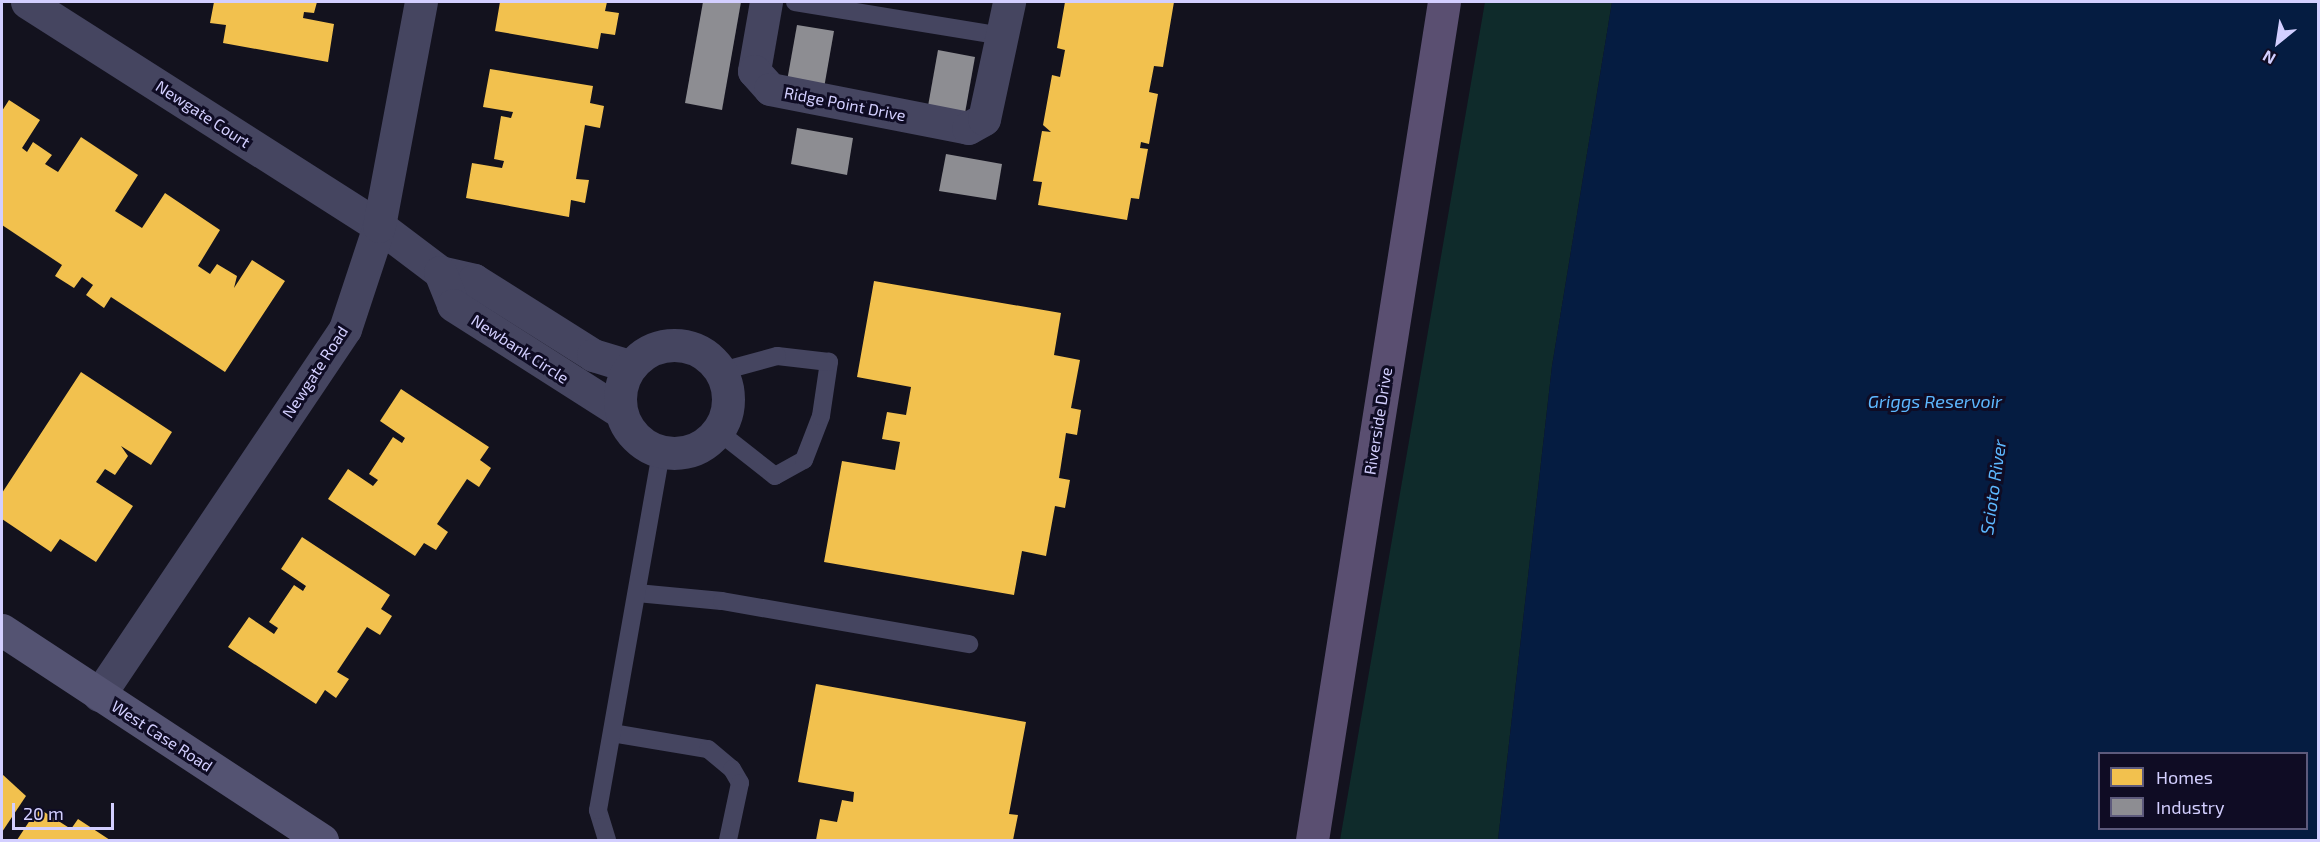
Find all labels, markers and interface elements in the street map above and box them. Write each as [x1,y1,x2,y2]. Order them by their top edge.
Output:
north arrow [2248,12,2308,72]
text: N [2259,47,2279,69]
street label: Newgate Court [152,76,254,152]
street label: Ridge Point Drive [783,83,907,125]
street label: Newbank Circle [468,310,572,388]
street label: Newgate Road [278,322,352,422]
street label: Riverside Drive [1360,366,1396,476]
water label: Griggs Reservoir [1868,390,2002,412]
water label: Scioto River [1976,438,2010,536]
street label: West Case Road [108,696,216,776]
legend [2098,752,2308,830]
text: Homes [2156,766,2213,788]
scale bar [15,791,117,829]
text: Industry [2156,796,2225,818]
text: 20 m [23,802,64,824]

